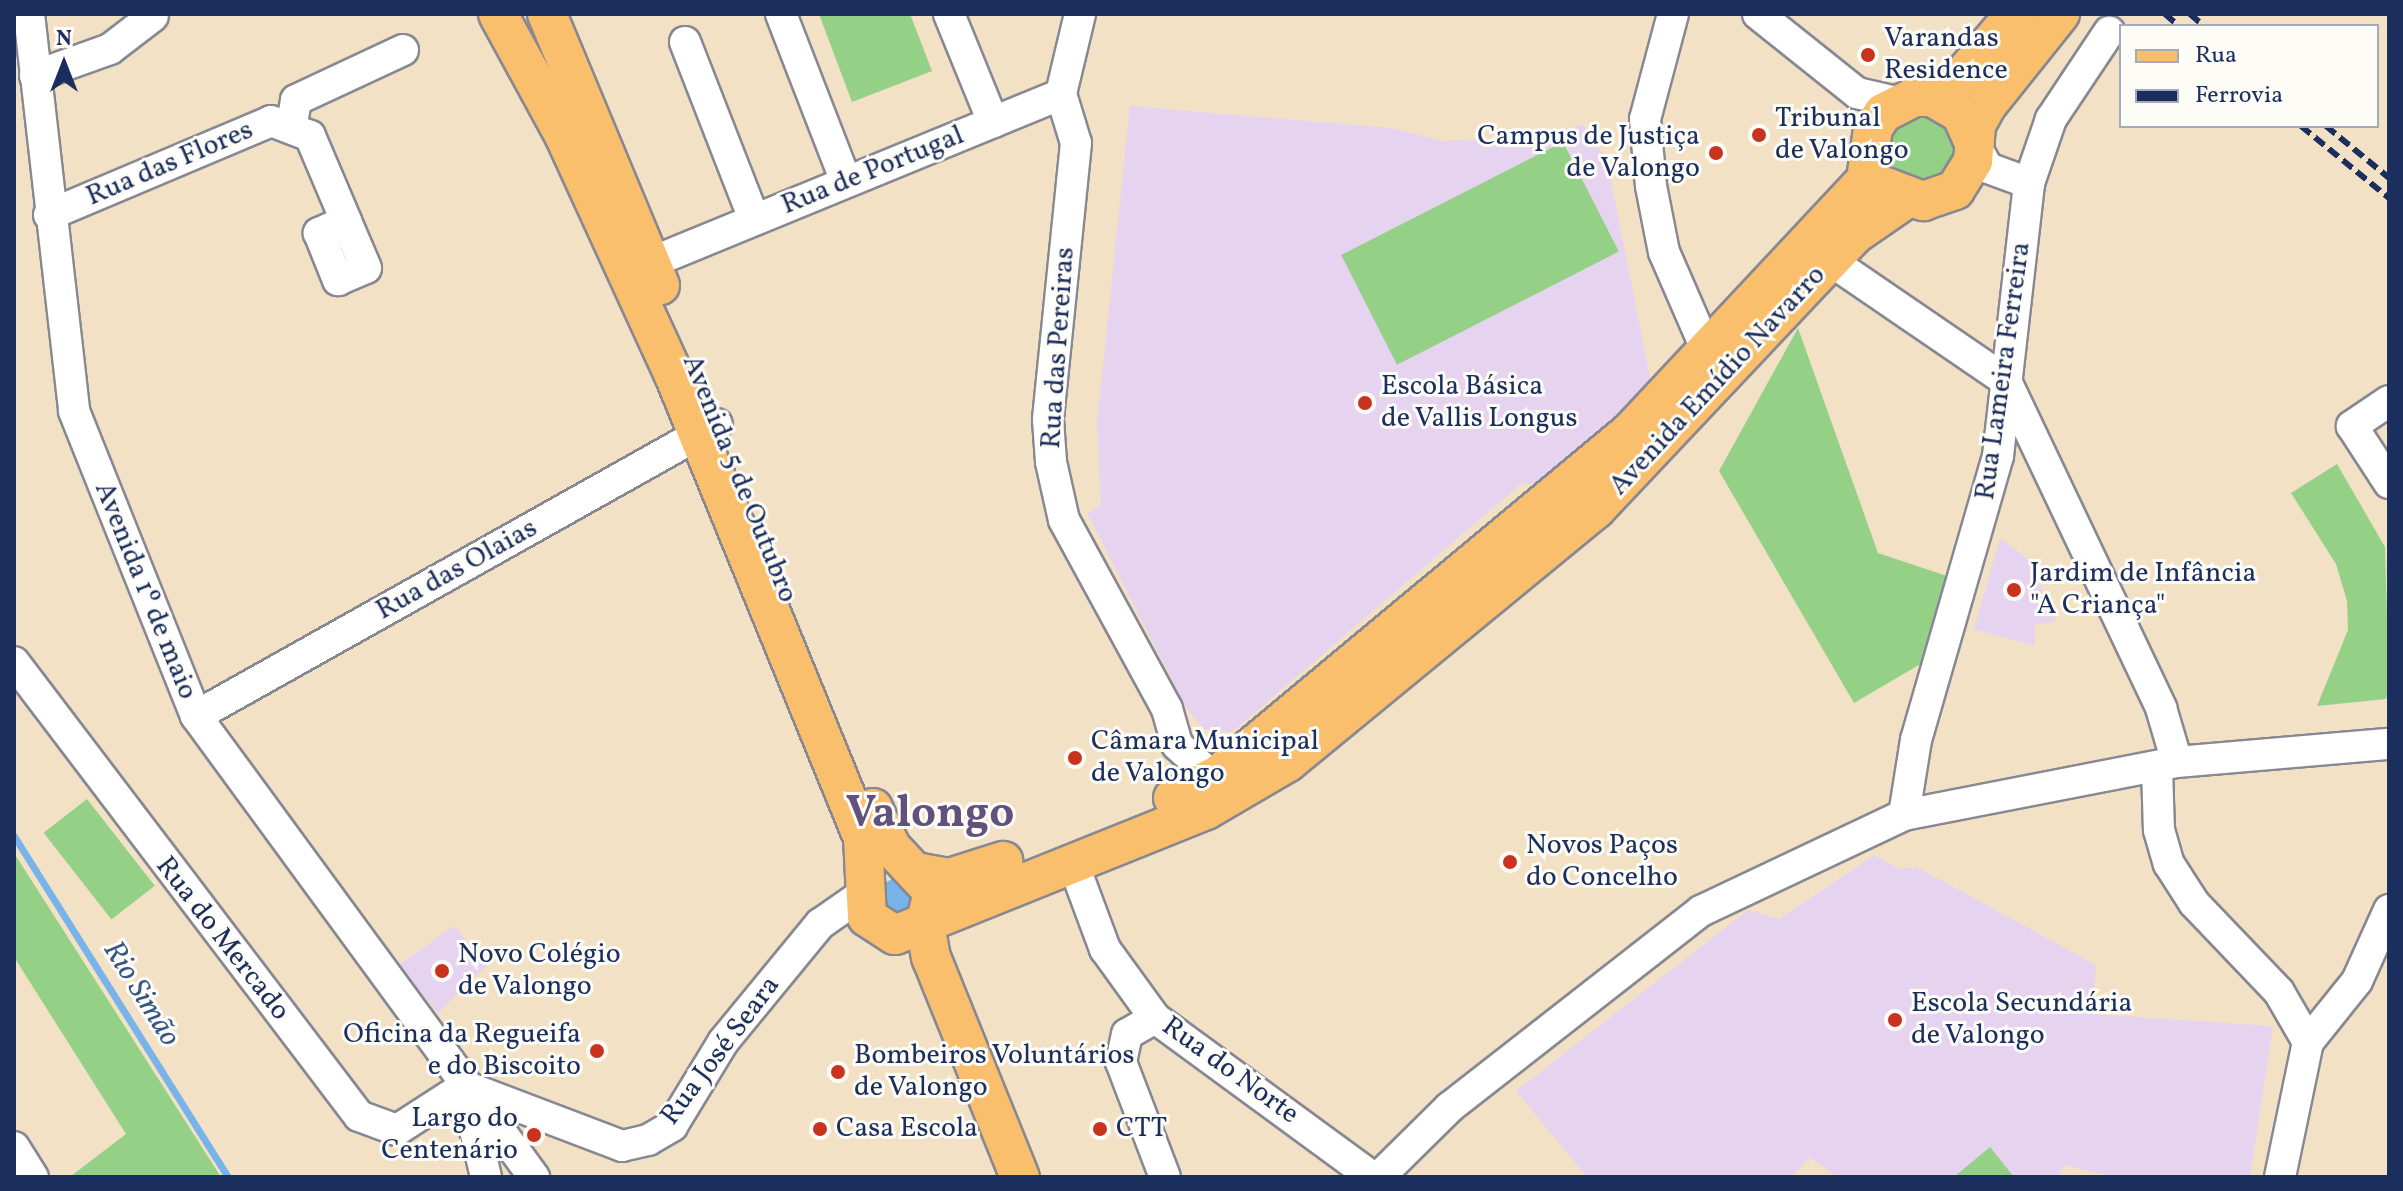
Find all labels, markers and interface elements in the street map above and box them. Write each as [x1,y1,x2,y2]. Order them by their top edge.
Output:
place label: Varandas Residence [1884,22,2008,88]
north arrow [24,24,104,104]
text: N [56,24,72,55]
legend [2119,24,2379,128]
text: Rua [2195,39,2237,73]
marker: Varandas Residence [1859,46,1877,64]
text: Ferrovia [2195,79,2283,113]
place label: Tribunal de Valongo [1775,102,1909,168]
street label: Rua das Flores [82,114,258,214]
street label: Rua de Portugal [777,119,969,223]
place label: Campus de Justiça de Valongo [1477,120,1700,186]
marker: Tribunal de Valongo [1750,126,1768,144]
marker: Campus de Justiça de Valongo [1707,144,1725,162]
street label: Rua Lameira Ferreira [1969,240,2039,502]
street label: Rua das Pereiras [1035,246,1083,450]
street label: Avenida Emídio Navarro [1603,259,1833,503]
street label: Avenida 5 de Outubro [674,350,804,608]
place label: Escola Básica de Vallis Longus [1381,370,1578,436]
marker: Escola Básica de Vallis Longus [1356,394,1374,412]
street label: Avenida 1º de maio [86,478,204,704]
street label: Rua das Olaias [371,512,543,628]
place label: Jardim de Infância "A Criança" [2030,557,2256,623]
marker: Jardim de Infância "A Criança" [2005,581,2023,599]
place label: Câmara Municipal de Valongo [1091,725,1319,791]
marker: Câmara Municipal de Valongo [1066,749,1084,767]
district label: Valongo [846,789,1014,841]
place label: Novos Paços do Concelho [1526,829,1678,895]
street label: Rua do Mercado [148,850,296,1028]
marker: Novos Paços do Concelho [1501,853,1519,871]
water label: Rio Simão [95,935,187,1053]
place label: Novo Colégio de Valongo [458,938,621,1004]
marker: Novo Colégio de Valongo [433,962,451,980]
street label: Rua José Seara [654,970,788,1132]
place label: Escola Secundária de Valongo [1911,987,2132,1053]
street label: Rua do Norte [1155,1010,1305,1132]
marker: Escola Secundária de Valongo [1886,1011,1904,1029]
place label: Oficina da Regueifa e do Biscoito [343,1018,581,1084]
place label: Bombeiros Voluntários de Valongo [854,1039,1135,1105]
marker: Oficina da Regueifa e do Biscoito [588,1042,606,1060]
marker: Bombeiros Voluntários de Valongo [829,1063,847,1081]
place label: Largo do Centenário [381,1102,518,1168]
place label: Casa Escola [836,1112,978,1146]
place label: CTT [1116,1112,1167,1146]
marker: Casa Escola [811,1120,829,1138]
marker: CTT [1091,1120,1109,1138]
marker: Largo do Centenário [525,1126,543,1144]

